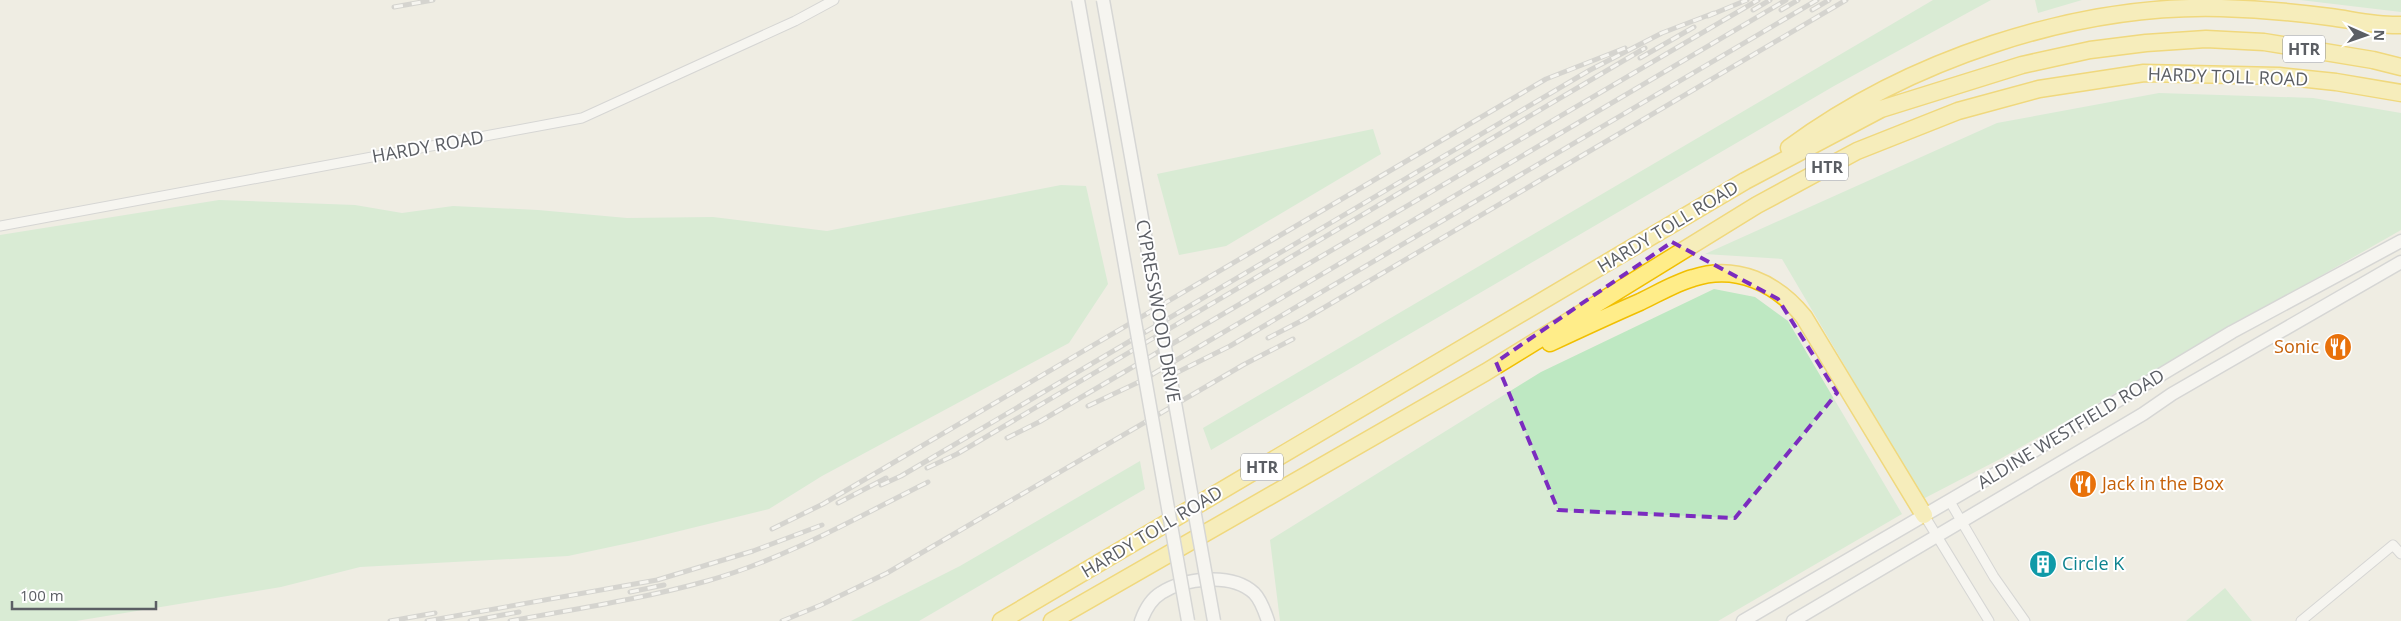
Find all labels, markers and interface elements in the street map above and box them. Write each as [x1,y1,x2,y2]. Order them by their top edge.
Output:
north arrow [2341,10,2391,60]
text: N [2370,29,2389,41]
road number: HTR [2283,36,2325,62]
street label: HARDY TOLL ROAD [2147,61,2309,91]
street label: HARDY ROAD [370,124,486,168]
road number: HTR [1806,154,1848,180]
street label: HARDY TOLL ROAD [1593,175,1742,278]
street label: CYPRESSWOOD DRIVE [1131,217,1187,404]
restaurant icon: Sonic [2323,332,2353,362]
place label: Sonic [2274,334,2319,358]
street label: ALDINE WESTFIELD ROAD [1972,363,2169,494]
road number: HTR [1241,454,1283,481]
restaurant icon: Jack in the Box [2068,469,2098,499]
place label: Jack in the Box [2100,471,2225,495]
street label: HARDY TOLL ROAD [1077,480,1226,583]
building icon: Circle K [2028,549,2058,579]
place label: Circle K [2062,551,2125,575]
scale bar [12,578,156,610]
text: 100 m [20,585,64,605]

